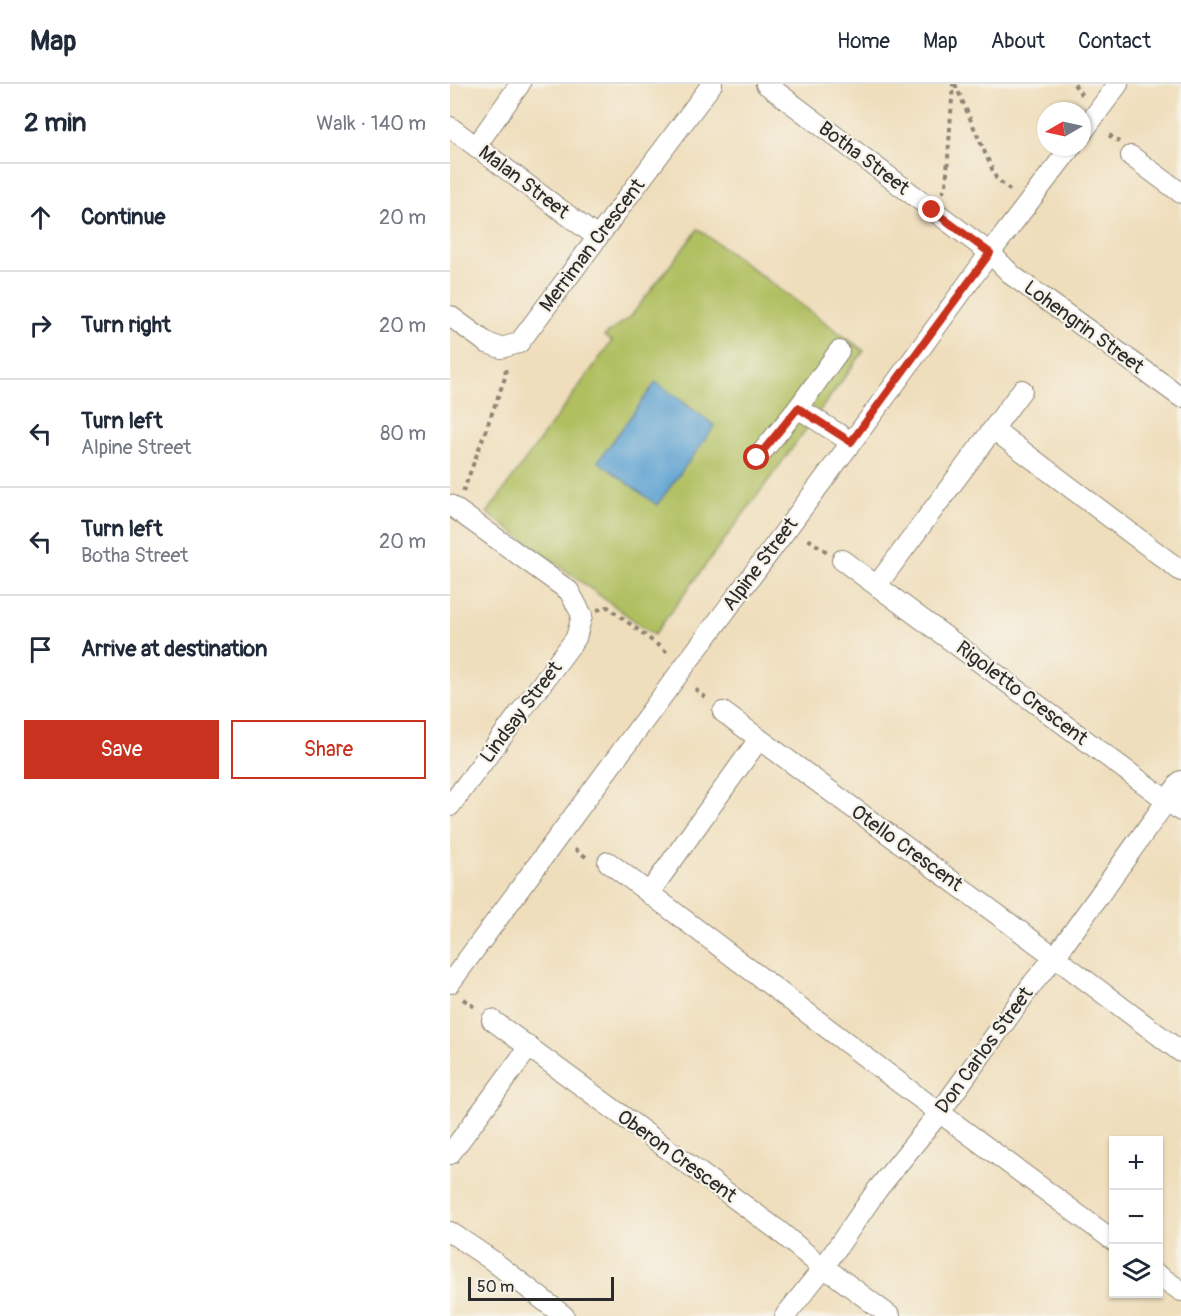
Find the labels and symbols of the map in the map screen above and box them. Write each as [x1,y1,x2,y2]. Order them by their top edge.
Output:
north arrow [1037,102,1091,156]
street label: Botha Street [814,116,915,201]
street label: Malan Street [474,140,575,225]
street label: Merriman Crescent [534,173,651,317]
route end [918,196,944,222]
street label: Lohengrin Street [1019,275,1150,380]
route start [743,444,769,470]
street label: Alpine Street [717,512,804,616]
street label: Rigoletto Crescent [951,635,1094,751]
street label: Lindsay Street [475,655,568,768]
street label: Otello Crescent [846,799,968,897]
street label: Don Carlos Street [930,981,1039,1118]
street label: Oberon Crescent [612,1104,743,1208]
scale bar [468,1274,614,1302]

